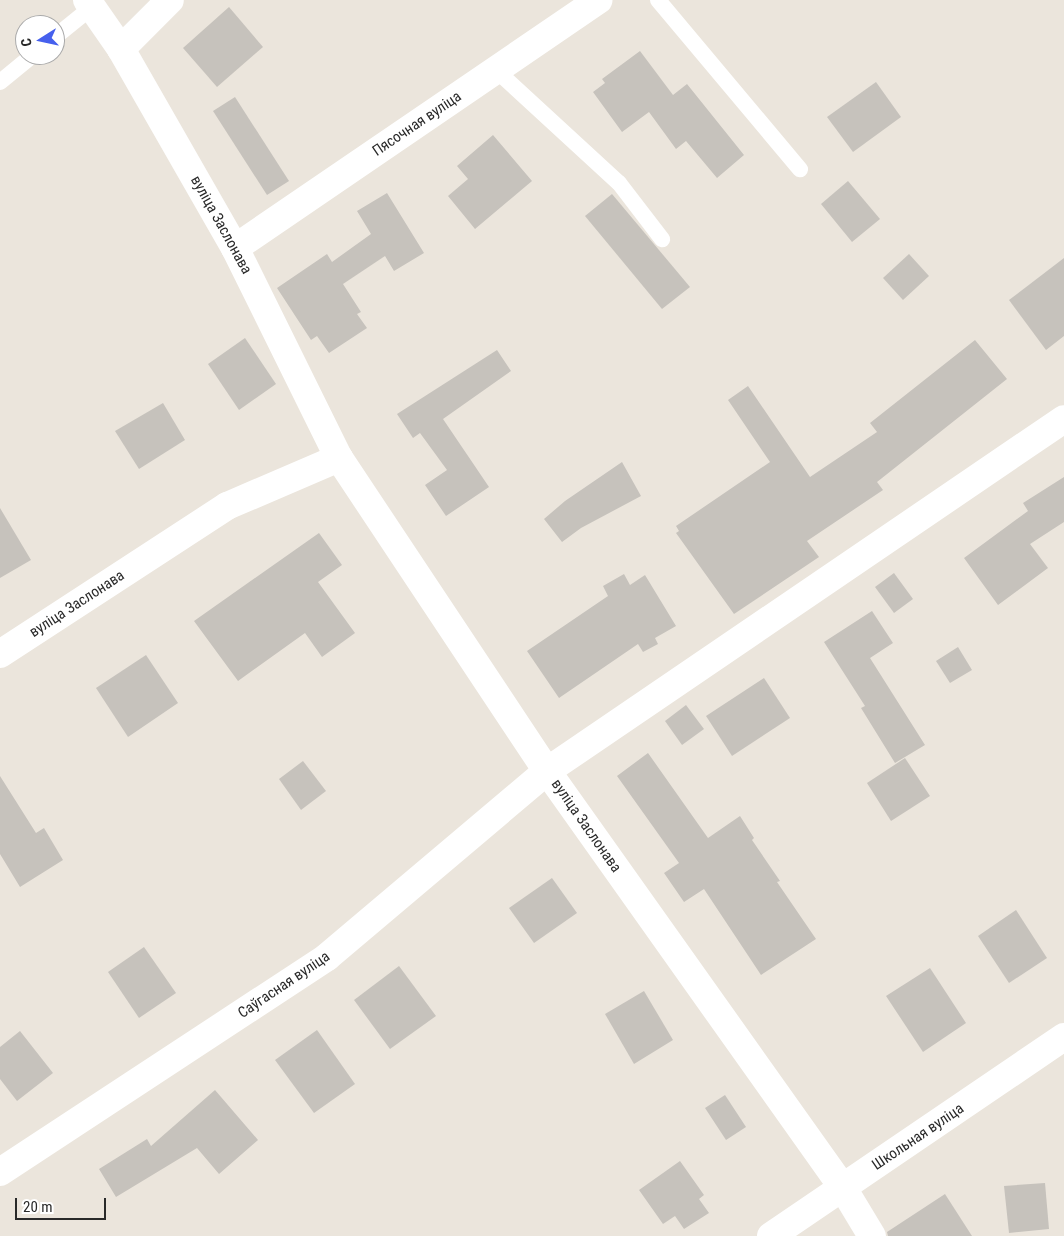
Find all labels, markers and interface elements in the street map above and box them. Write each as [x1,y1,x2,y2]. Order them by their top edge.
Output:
north arrow [15,15,65,65]
text: С [18,37,35,48]
street label: Пясочная вуліца [369,88,465,160]
street label: вуліца Заслонава [187,173,255,277]
street label: вуліца Заслонава [26,567,128,641]
street label: вуліца Заслонава [547,776,625,876]
street label: Саўгасная вуліца [235,948,333,1022]
street label: Школьная вуліца [869,1100,967,1174]
scale bar [18,1188,109,1220]
text: 20 m [23,1198,53,1216]

